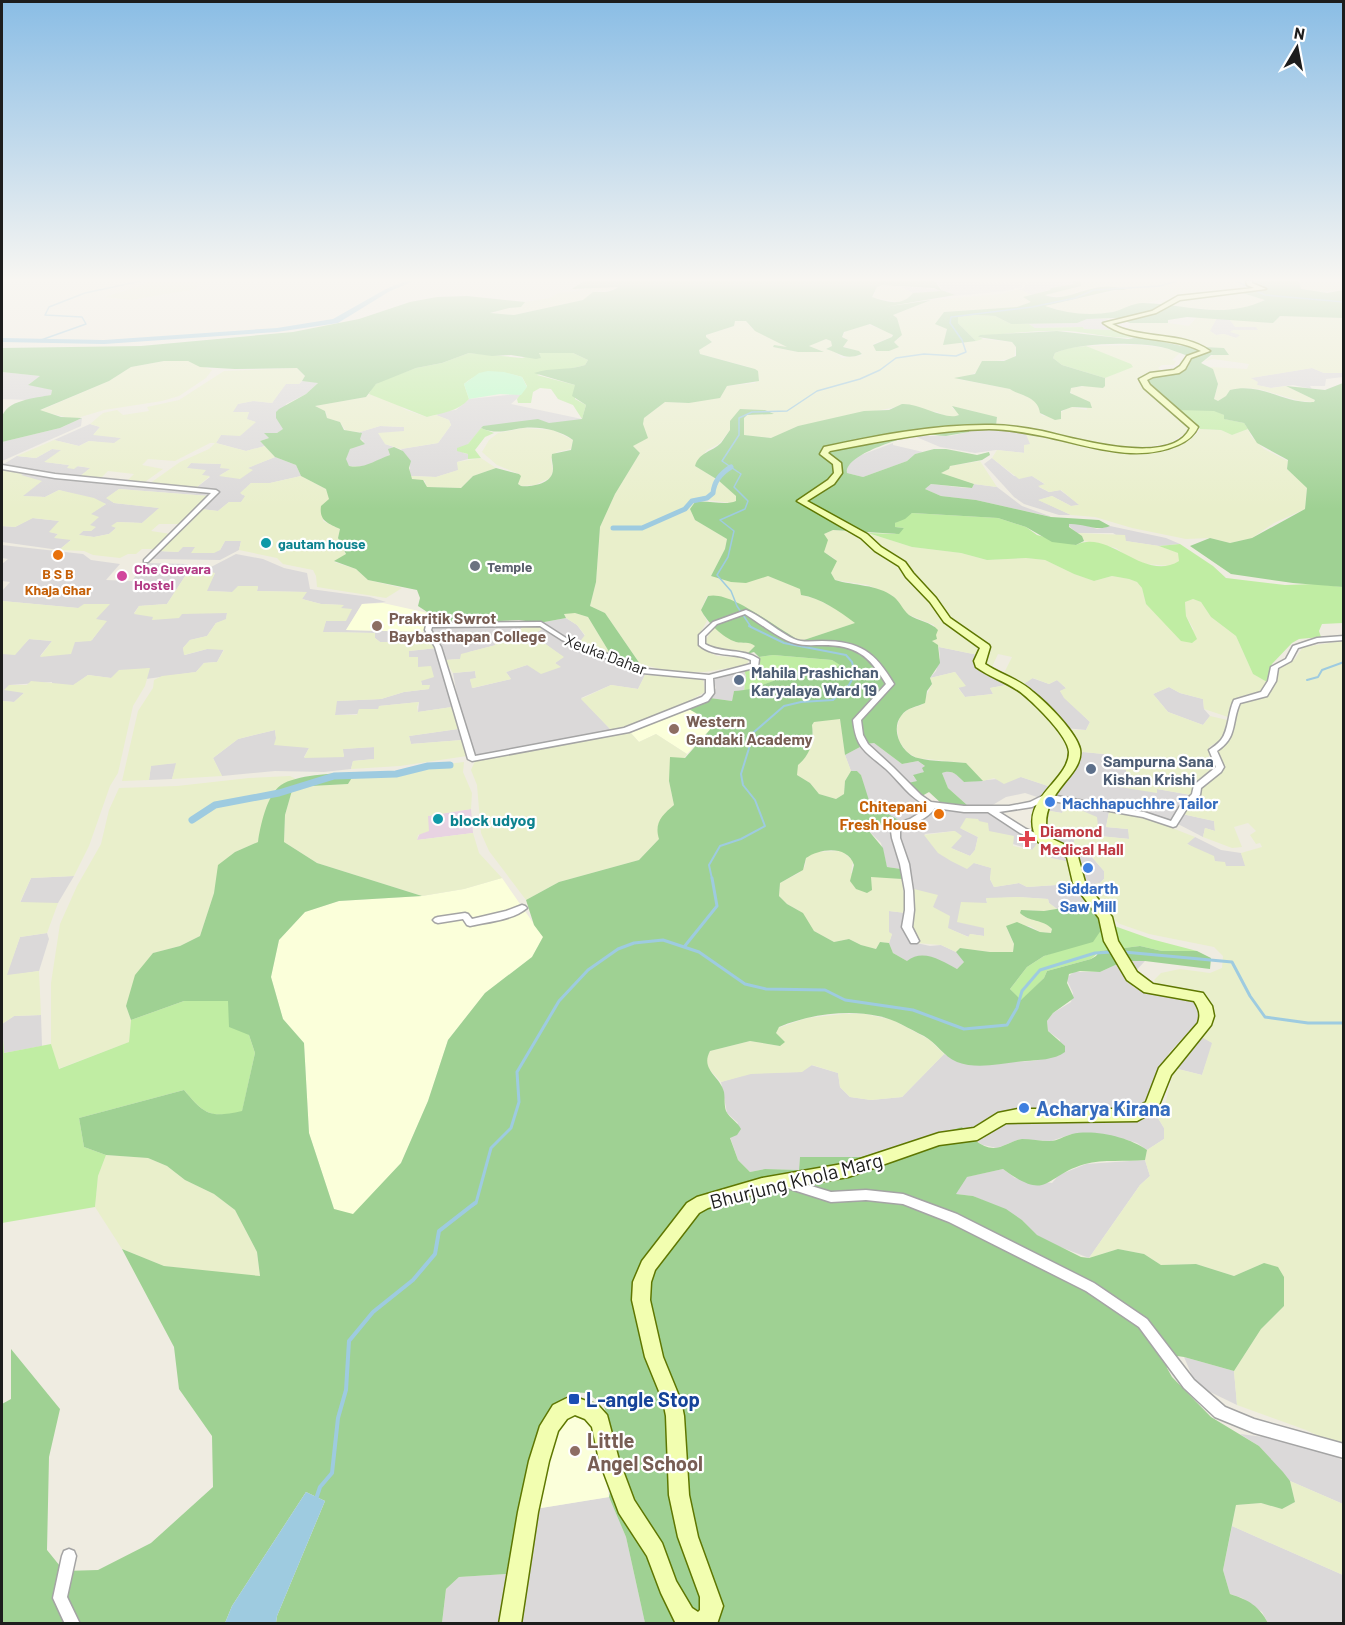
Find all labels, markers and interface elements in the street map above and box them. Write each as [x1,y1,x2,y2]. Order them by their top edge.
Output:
north arrow [1267,18,1327,78]
text: N [1293,22,1307,43]
place label: gautam house [278,535,366,552]
marker: gautam house [259,536,273,550]
marker: B S B Khaja Ghar [51,548,65,562]
place label: Temple [487,558,533,575]
marker: Temple [468,559,482,573]
place label: Che Guevara Hostel [134,560,211,593]
place label: B S B Khaja Ghar [25,565,92,598]
marker: Che Guevara Hostel [115,569,129,583]
place label: Prakritik Swrot Baybasthapan College [389,608,547,645]
marker: Prakritik Swrot Baybasthapan College [370,619,384,633]
street label: Xeuka Dahar [562,630,650,678]
place label: Mahila Prashichan Karyalaya Ward 19 [751,662,879,699]
marker: Mahila Prashichan Karyalaya Ward 19 [732,673,746,687]
place label: Western Gandaki Academy [686,711,813,748]
marker: Western Gandaki Academy [667,722,681,736]
place label: Sampurna Sana Kishan Krishi [1103,751,1214,788]
marker: Sampurna Sana Kishan Krishi [1084,762,1098,776]
place label: Machhapuchhre Tailor [1062,793,1218,812]
marker: Machhapuchhre Tailor [1043,795,1057,809]
place label: Chitepani Fresh House [840,796,927,833]
marker: Chitepani Fresh House [932,807,946,821]
place label: block udyog [450,810,535,829]
marker: block udyog [431,812,445,826]
place label: Diamond Medical Hall [1040,821,1124,858]
marker: Diamond Medical Hall [1018,830,1036,848]
marker: Siddarth Saw Mill [1081,861,1095,875]
place label: Siddarth Saw Mill [1057,878,1119,915]
place label: Acharya Kirana [1036,1096,1171,1120]
marker: Acharya Kirana [1017,1101,1031,1115]
street label: Bhurjung Khola Marg [707,1147,885,1213]
place label: L-angle Stop [586,1387,700,1411]
marker: L-angle Stop [567,1392,581,1406]
place label: Little Angel School [587,1428,703,1475]
marker: Little Angel School [568,1444,582,1458]

